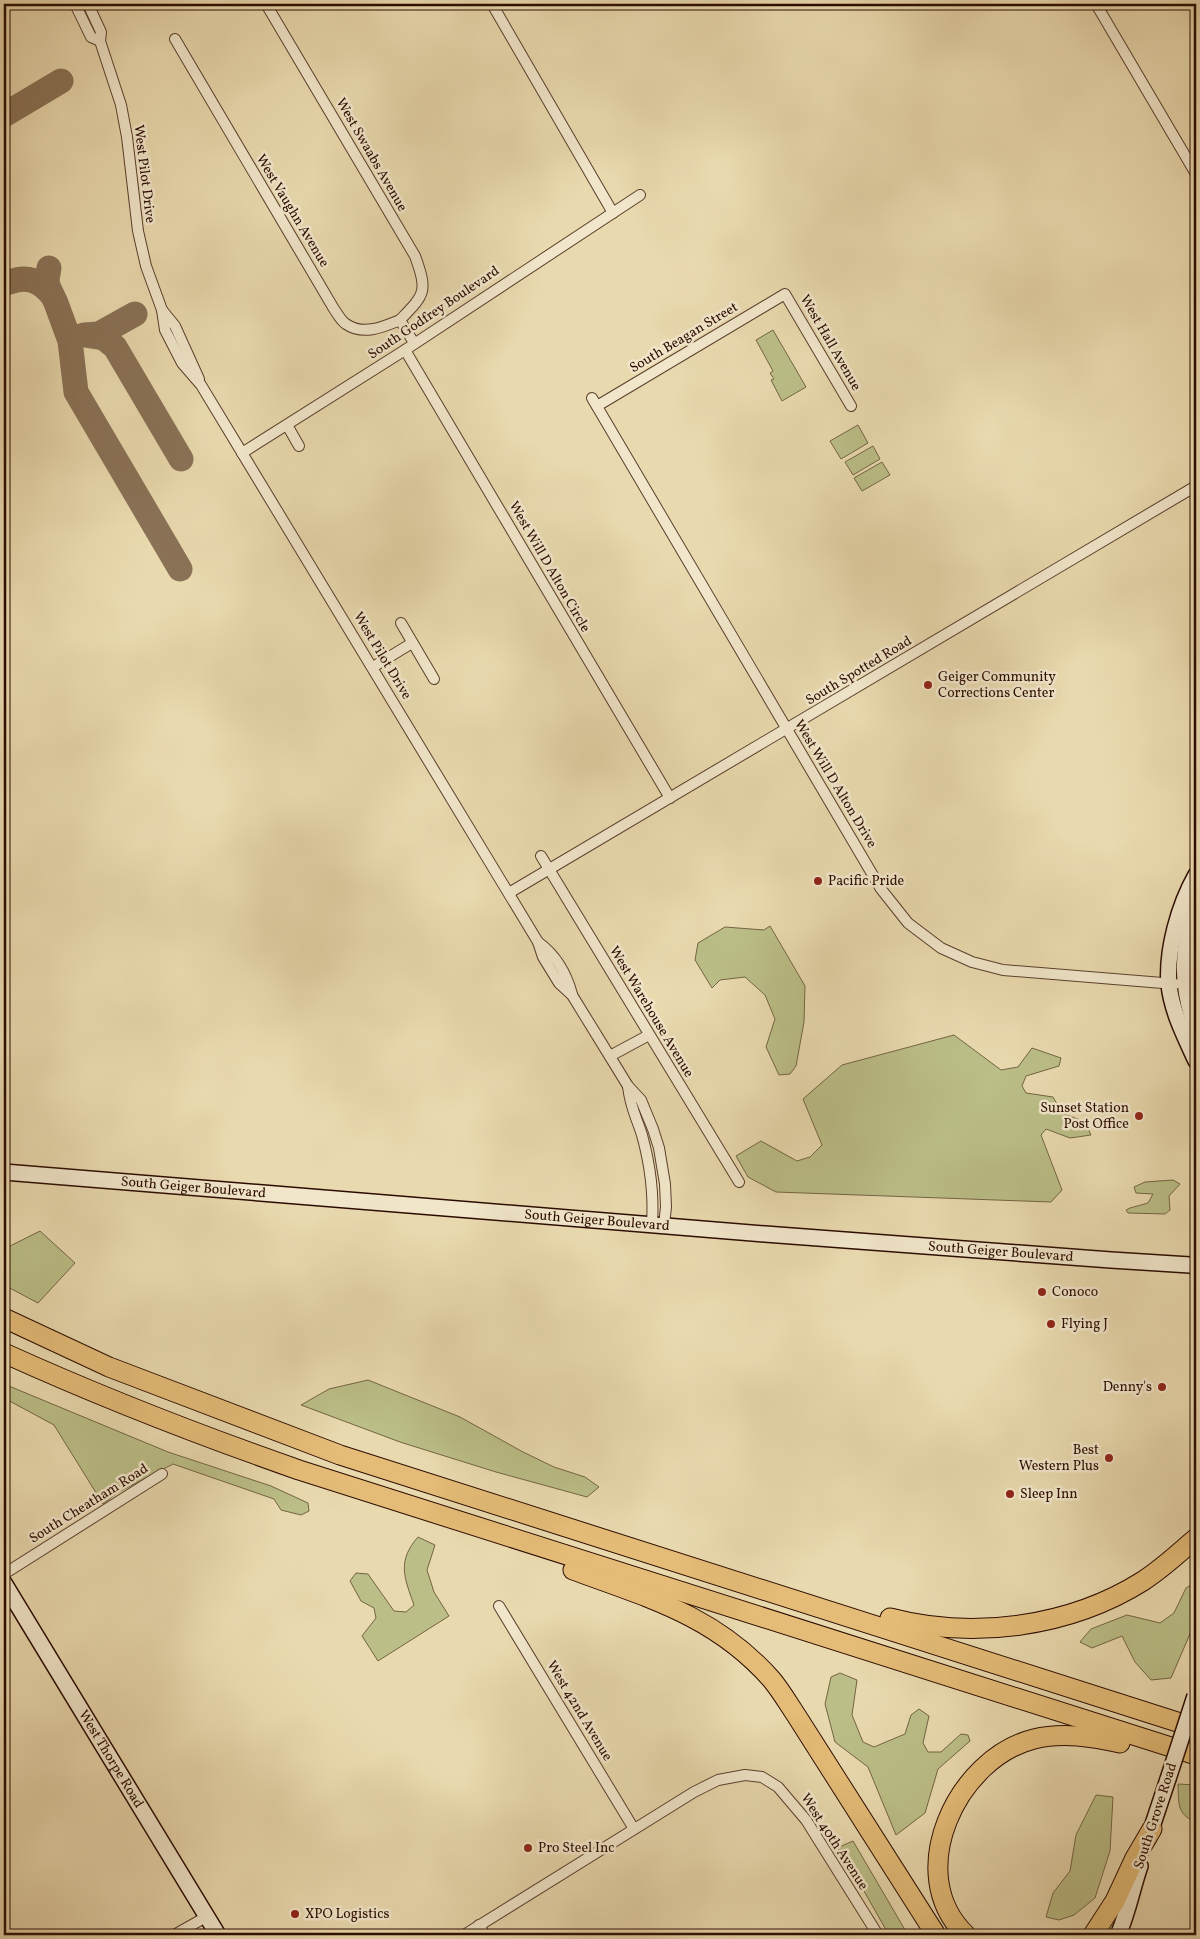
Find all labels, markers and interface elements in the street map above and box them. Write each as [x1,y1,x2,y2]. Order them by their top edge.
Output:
street label: West Swaabs Avenue [331,95,411,215]
street label: West Pilot Drive [129,124,160,225]
street label: West Vaughn Avenue [251,151,333,271]
street label: South Godfrey Boulevard [365,262,504,364]
street label: West Hall Avenue [795,292,865,395]
street label: South Beagan Street [626,298,742,378]
street label: West Will D Alton Circle [504,498,594,636]
street label: West Pilot Drive [348,609,416,704]
street label: South Spotted Road [802,632,916,710]
place label: Geiger Community Corrections Center [938,668,1056,703]
marker: Geiger Community Corrections Center [922,679,934,691]
street label: West Will D Alton Drive [789,716,881,852]
place label: Pacific Pride [828,872,905,891]
marker: Pacific Pride [812,875,824,887]
street label: West Warehouse Avenue [604,943,698,1082]
place label: Sunset Station Post Office [1040,1099,1129,1134]
marker: Sunset Station Post Office [1133,1110,1145,1122]
street label: South Geiger Boulevard [120,1172,267,1203]
street label: South Geiger Boulevard [524,1205,671,1236]
street label: South Geiger Boulevard [927,1237,1074,1267]
place label: Conoco [1052,1283,1098,1302]
marker: Conoco [1036,1286,1048,1298]
place label: Flying J [1061,1315,1108,1334]
marker: Flying J [1045,1318,1057,1330]
place label: Denny's [1103,1378,1152,1397]
marker: Denny's [1156,1381,1168,1393]
place label: Best Western Plus [1019,1441,1099,1476]
marker: Best Western Plus [1103,1452,1115,1464]
street label: South Cheatham Road [26,1460,152,1548]
place label: Sleep Inn [1020,1485,1078,1504]
marker: Sleep Inn [1004,1488,1016,1500]
street label: West 42nd Avenue [541,1657,617,1765]
street label: West Thorpe Road [74,1706,148,1812]
street label: South Grove Road [1130,1760,1182,1872]
street label: West 40th Avenue [796,1790,873,1894]
place label: Pro Steel Inc [538,1839,615,1858]
marker: Pro Steel Inc [522,1842,534,1854]
place label: XPO Logistics [305,1905,390,1924]
marker: XPO Logistics [289,1908,301,1920]

